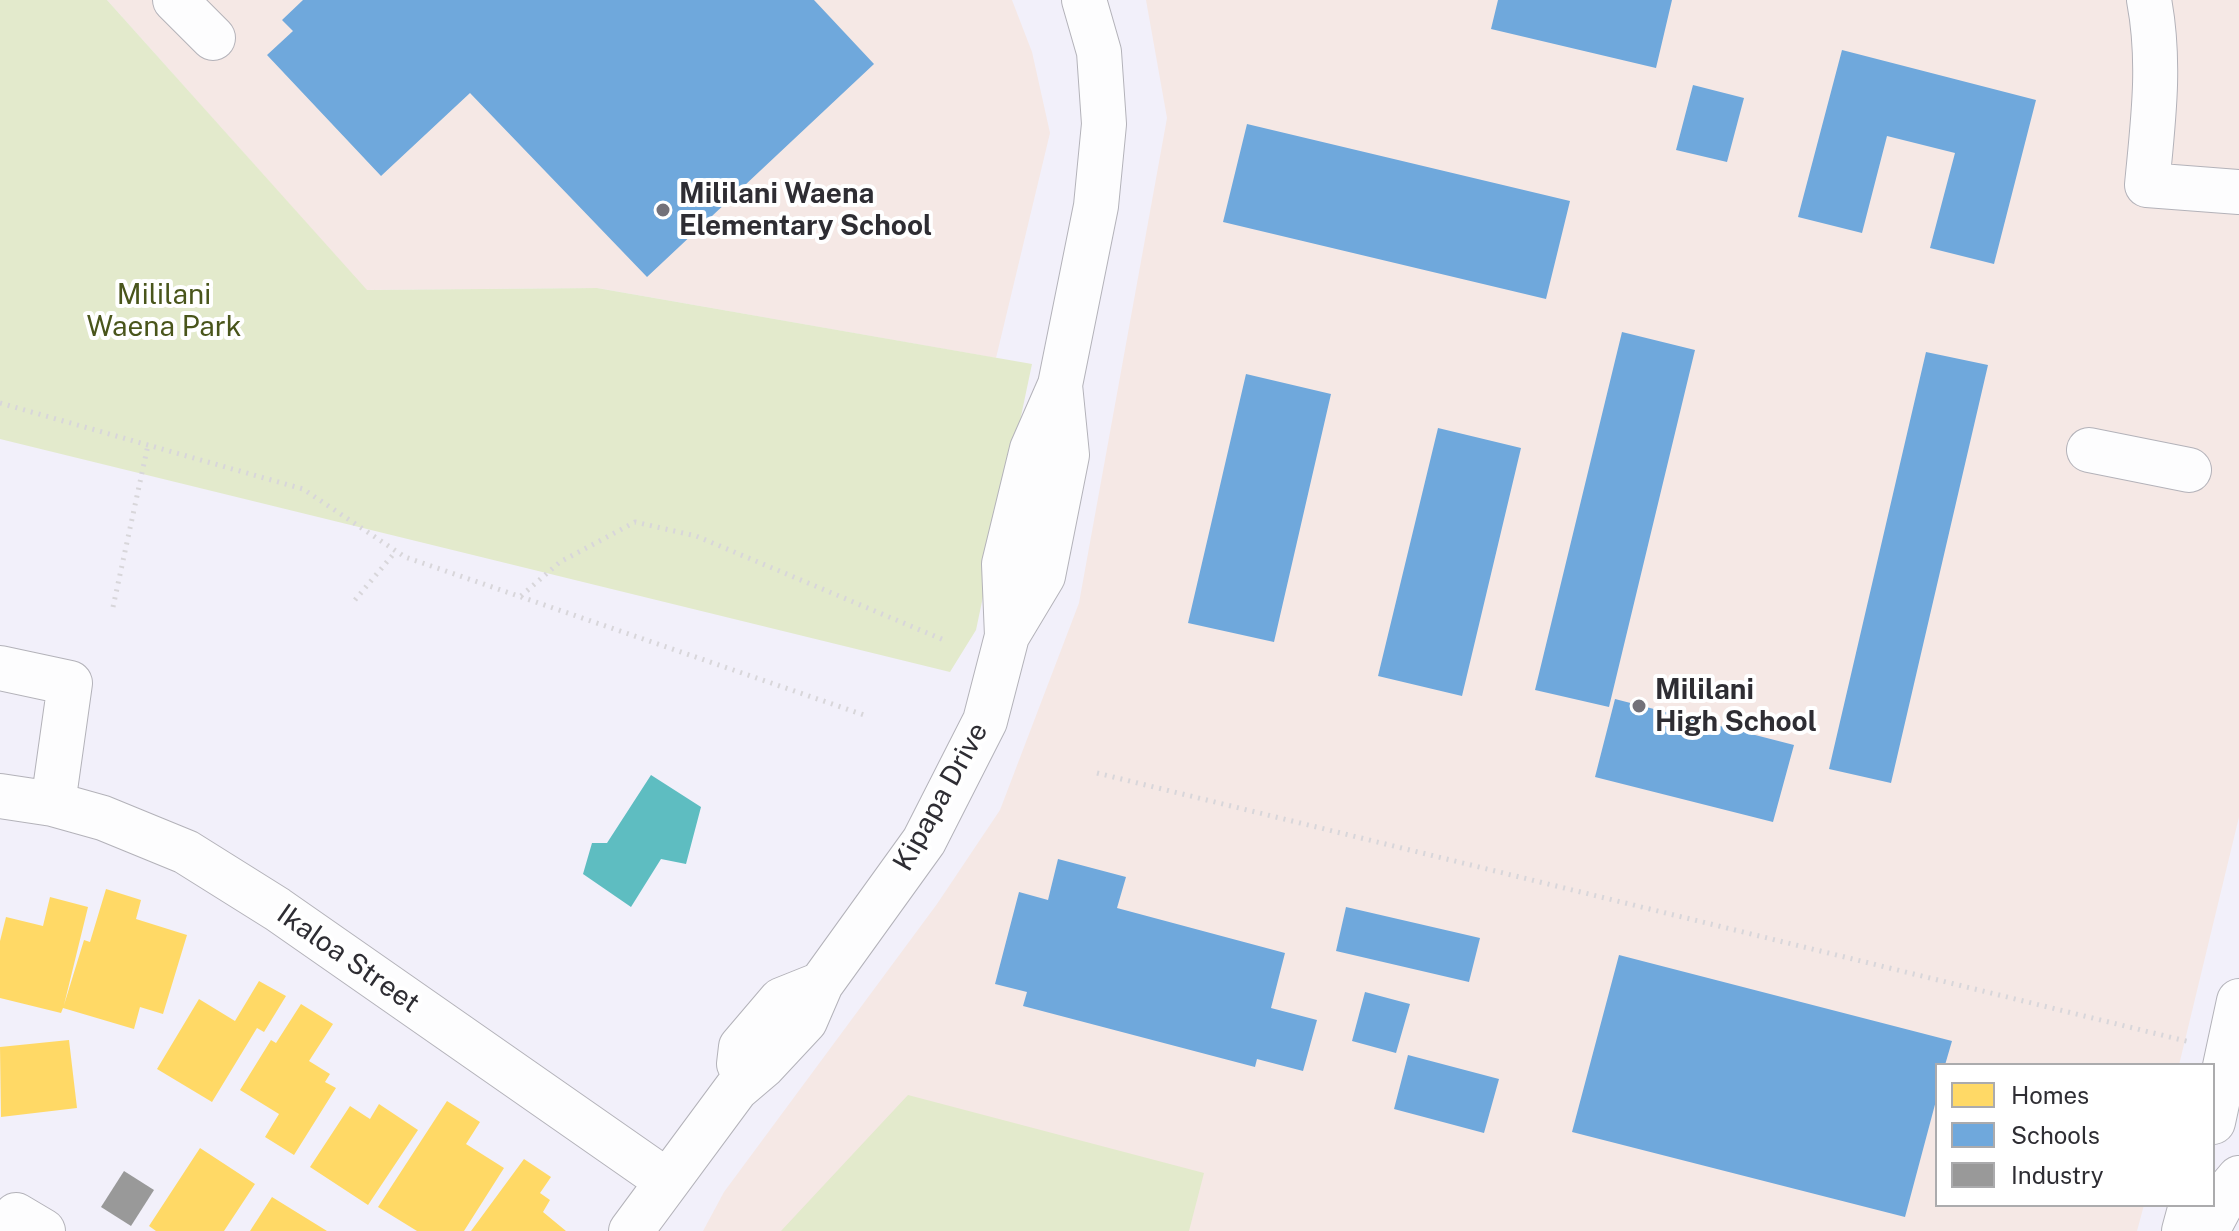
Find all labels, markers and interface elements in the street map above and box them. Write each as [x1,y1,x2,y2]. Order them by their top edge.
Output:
place label: Mililani Waena Elementary School [679,177,932,243]
marker: Mililani Waena Elementary School [654,201,672,219]
park label: Mililani Waena Park [87,278,241,344]
place label: Mililani High School [1655,673,1817,739]
marker: Mililani High School [1630,697,1648,715]
street label: Kipapa Drive [887,717,995,877]
street label: Ikaloa Street [270,898,426,1020]
legend [1935,1063,2215,1207]
text: Homes [2011,1081,2089,1109]
text: Schools [2011,1121,2100,1149]
text: Industry [2011,1161,2104,1189]

